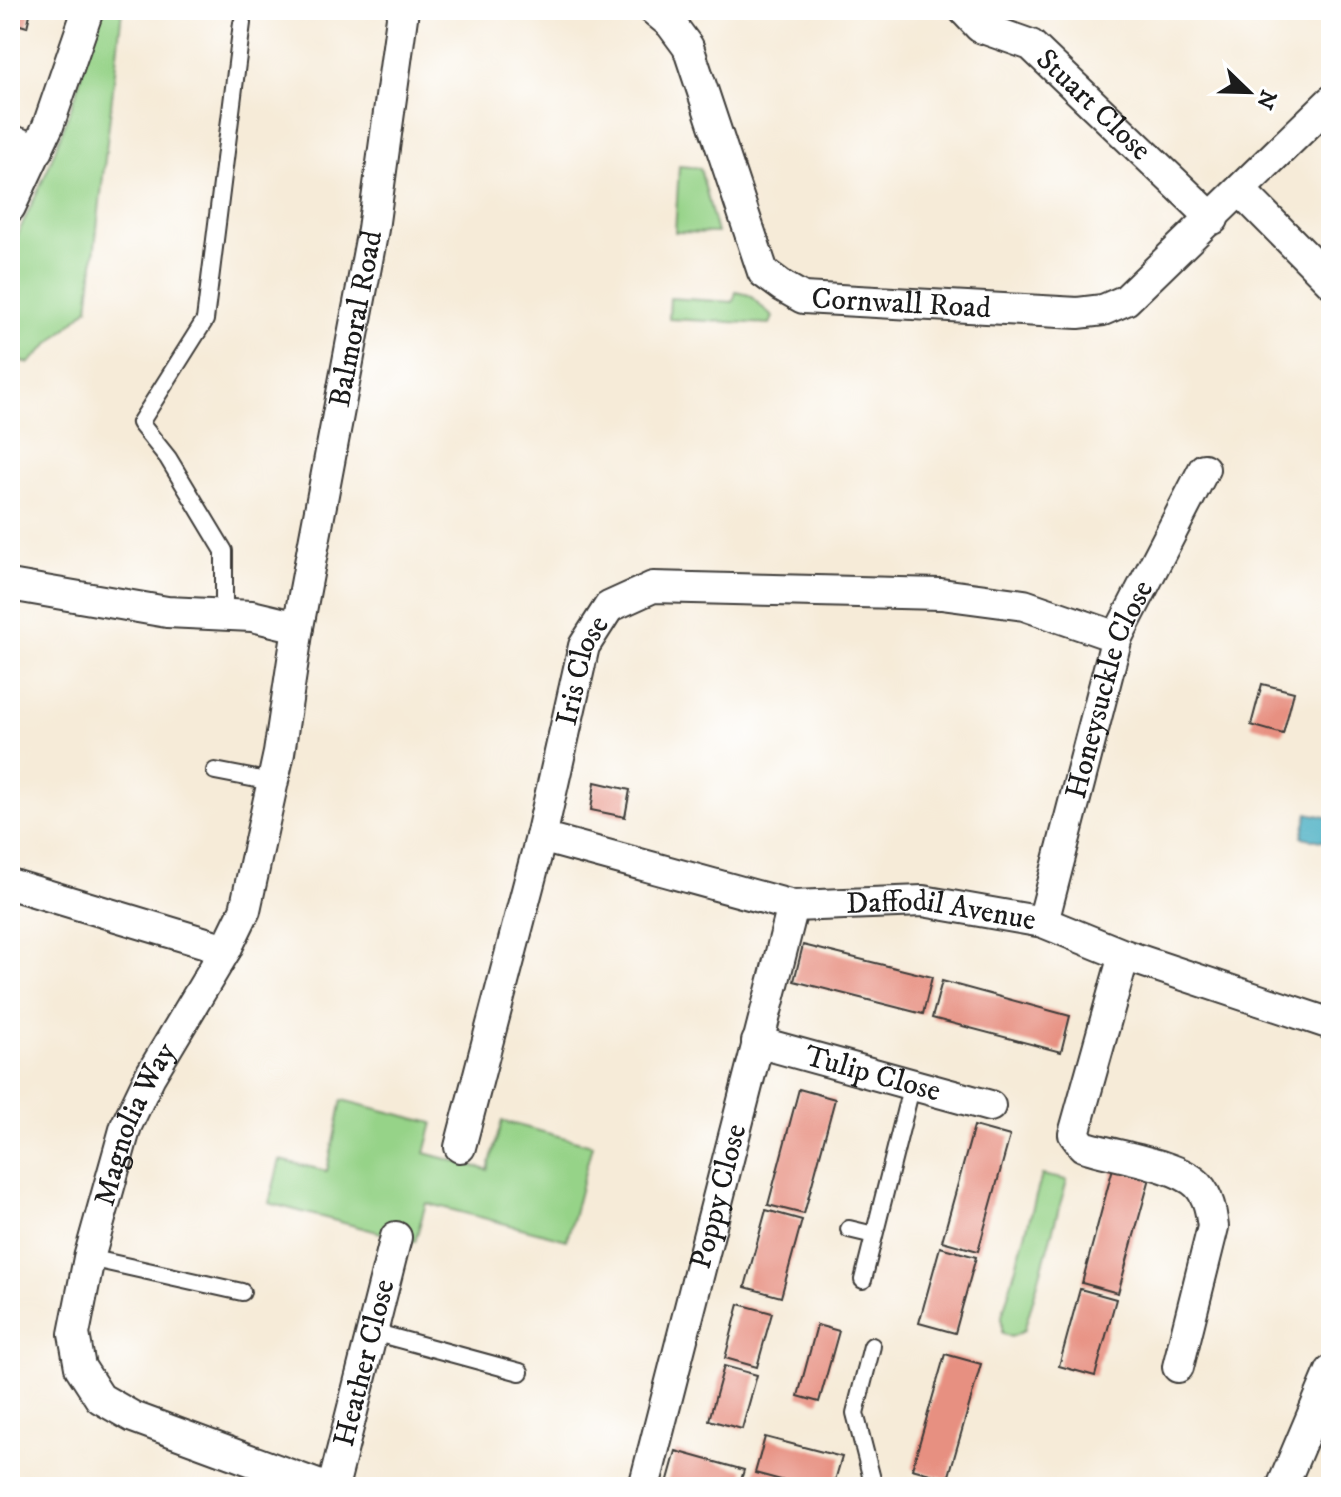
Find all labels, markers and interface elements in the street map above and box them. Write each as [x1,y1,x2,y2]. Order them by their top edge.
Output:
street label: Stuart Close [1028,41,1159,169]
north arrow [1209,52,1289,132]
text: N [1250,86,1282,113]
street label: Balmoral Road [321,227,391,410]
street label: Cornwall Road [811,280,992,327]
street label: Honeysuckle Close [1057,574,1162,803]
street label: Iris Close [548,609,617,729]
street label: Daffodil Avenue [845,882,1039,939]
street label: Magnolia Way [86,1035,185,1210]
street label: Tulip Close [801,1038,945,1110]
street label: Poppy Close [682,1120,755,1273]
street label: Heather Close [325,1275,403,1450]

